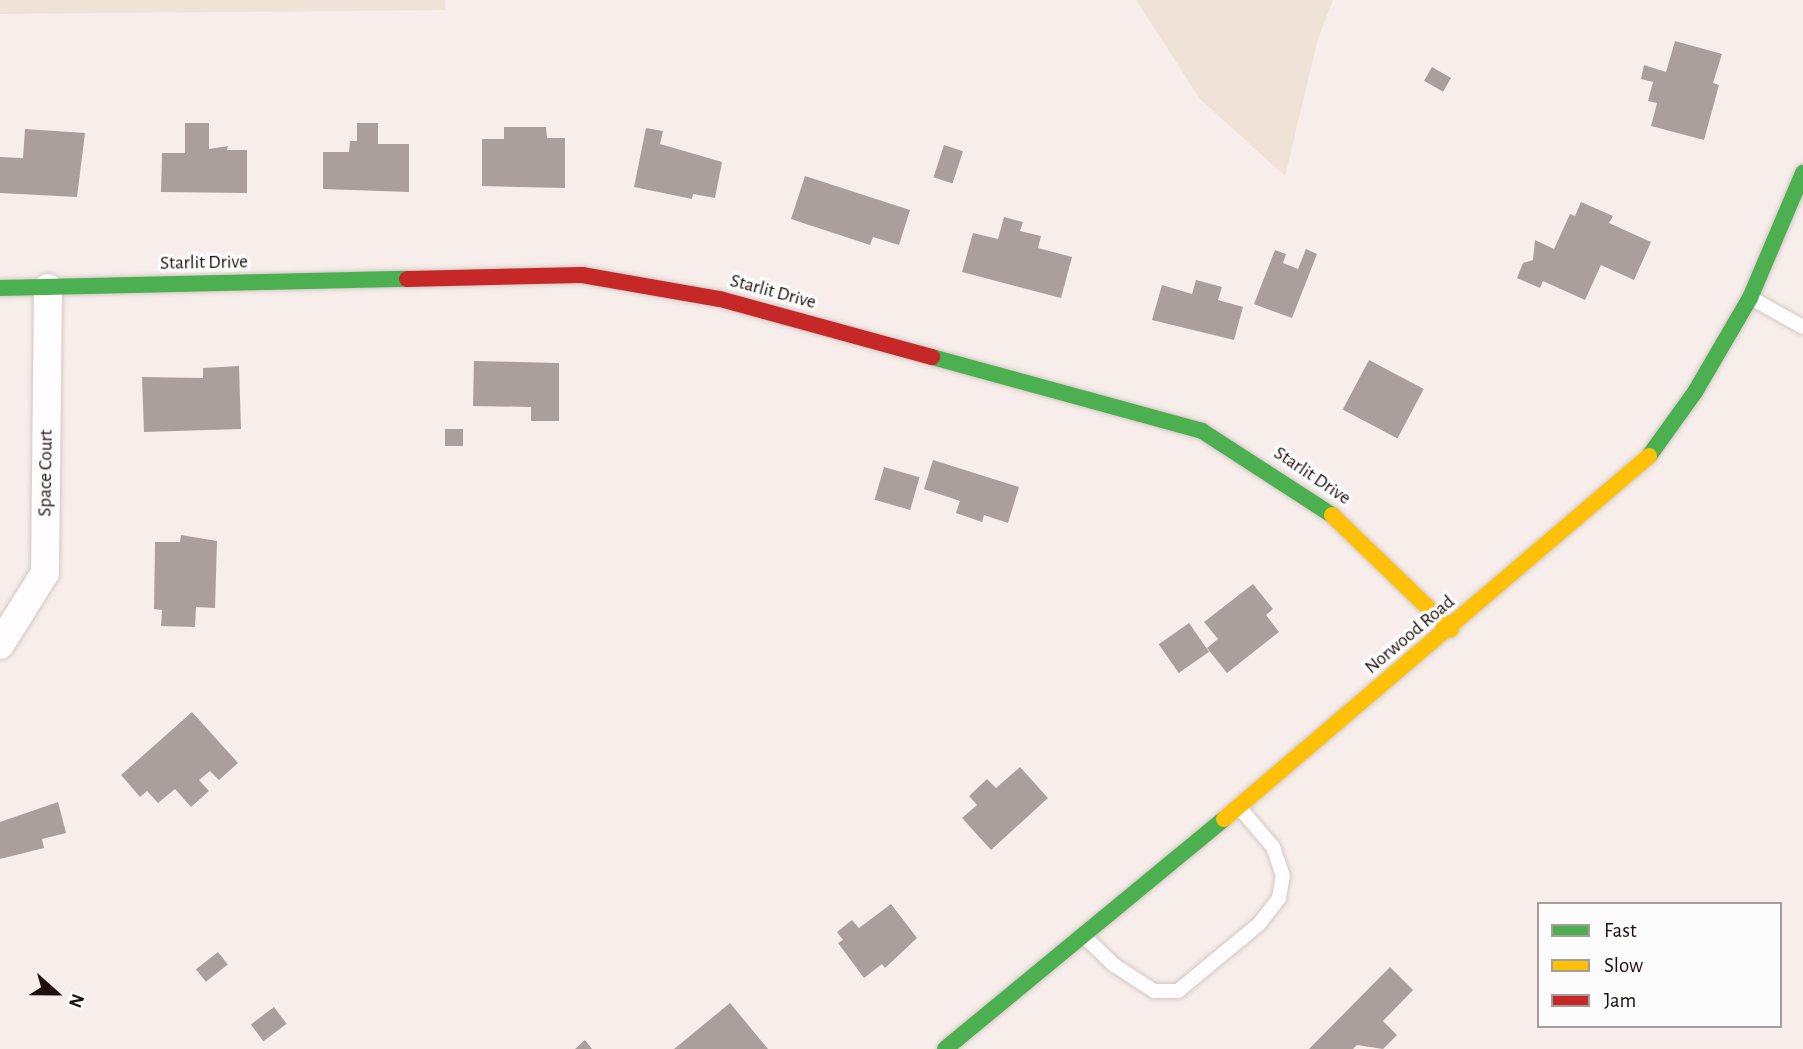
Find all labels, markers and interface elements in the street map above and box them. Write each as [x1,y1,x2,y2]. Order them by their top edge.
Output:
street label: Starlit Drive [160,251,248,275]
street label: Starlit Drive [728,270,818,314]
street label: Space Court [34,429,58,517]
street label: Starlit Drive [1269,442,1355,510]
street label: Norwood Road [1361,591,1459,679]
legend [1537,902,1782,1028]
text: Fast [1604,920,1637,941]
text: Slow [1604,955,1643,976]
north arrow [21,958,91,1028]
text: Jam [1604,990,1636,1011]
text: N [65,991,87,1010]

